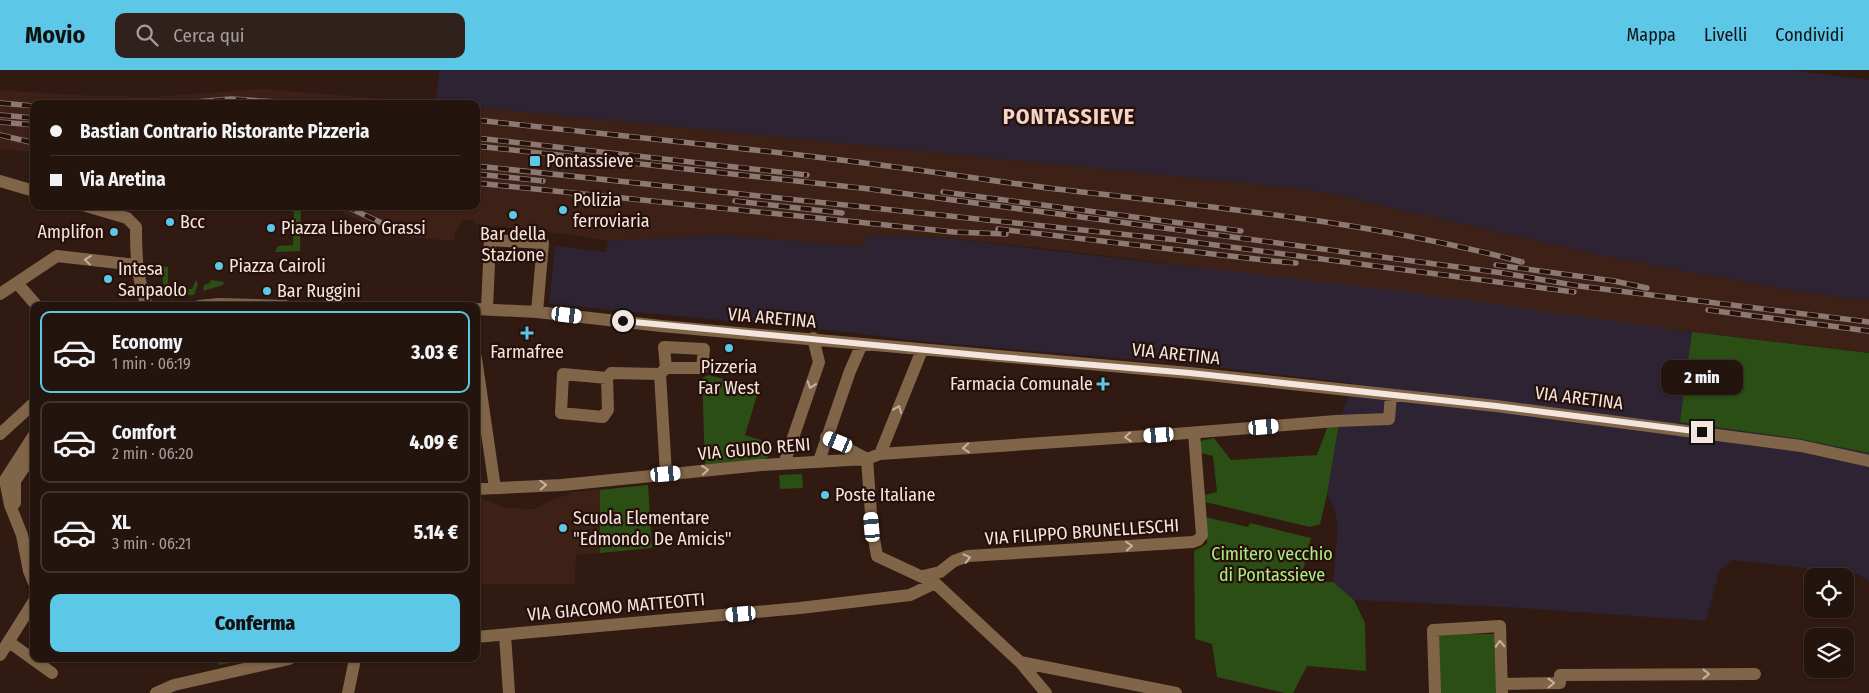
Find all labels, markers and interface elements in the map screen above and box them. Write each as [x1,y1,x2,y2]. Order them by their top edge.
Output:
search box [115,13,465,58]
text: Movio [25,21,85,49]
icon: search [133,21,161,49]
text: Cerca qui [173,24,245,47]
text: Mappa [1627,24,1676,46]
text: Livelli [1704,24,1747,46]
text: Condividi [1775,24,1844,46]
district label: PONTASSIEVE [1003,103,1135,130]
text: Bastian Contrario Ristorante Pizzeria [80,120,370,143]
place label: Pontassieve [546,150,634,172]
marker: Pontassieve [528,154,542,168]
text: Via Aretina [80,168,166,191]
place label: Polizia ferroviaria [573,189,650,232]
marker: Polizia ferroviaria [557,204,569,216]
marker: Bar della Stazione [507,209,519,221]
place label: Bcc [180,211,205,233]
marker: Bcc [164,216,176,228]
place label: Piazza Libero Grassi [281,217,426,239]
place label: Amplifon [38,221,104,243]
marker: Piazza Libero Grassi [265,222,277,234]
place label: Bar della Stazione [480,223,546,266]
marker: Amplifon [108,226,120,238]
one-way arrow [83,255,91,266]
place label: Piazza Cairoli [229,255,326,277]
place label: Intesa Sanpaolo [118,258,187,301]
marker: Piazza Cairoli [213,260,225,272]
marker: Intesa Sanpaolo [102,273,114,285]
place label: Bar Ruggini [277,280,361,302]
marker: Bar Ruggini [261,285,273,297]
street label: VIA ARETINA [727,303,818,333]
car [551,306,582,324]
route start [612,310,634,332]
marker: Farmafree [521,327,533,339]
icon: car [52,330,97,375]
text: Economy [112,331,182,354]
street label: VIA ARETINA [1131,338,1222,370]
text: 3.03 € [411,341,458,364]
place label: Farmafree [490,341,564,363]
marker: Pizzeria Far West [723,342,735,354]
text: 1 min · 06:19 [112,354,191,373]
place label: Pizzeria Far West [698,356,760,399]
callout: 2 min [1661,360,1743,394]
text: 2 min [1684,368,1720,387]
place label: Farmacia Comunale [950,373,1093,395]
marker: Farmacia Comunale [1097,378,1109,390]
one-way arrow [806,380,816,389]
street label: VIA ARETINA [1534,382,1625,414]
one-way arrow [892,405,902,414]
car [1248,418,1279,436]
icon: car [52,420,97,465]
text: Comfort [112,421,176,444]
route end [1691,421,1713,443]
car [1143,426,1174,444]
car [821,429,854,455]
text: 4.09 € [409,431,458,454]
one-way arrow [1123,432,1131,443]
street label: VIA GUIDO RENI [697,433,811,465]
one-way arrow [961,442,969,453]
text: 2 min · 06:20 [112,444,194,463]
car [650,465,681,483]
one-way arrow [701,465,709,476]
one-way arrow [540,480,548,491]
place label: Poste Italiane [835,484,935,506]
marker: Poste Italiane [819,489,831,501]
place label: Scuola Elementare "Edmondo De Amicis" [573,507,732,550]
icon: car [52,510,97,555]
text: XL [112,511,131,534]
car [863,511,880,543]
street label: VIA FILIPPO BRUNELLESCHI [984,514,1180,550]
text: 5.14 € [414,521,458,544]
marker: Scuola Elementare "Edmondo De Amicis" [557,522,569,534]
text: 3 min · 06:21 [112,534,191,553]
one-way arrow [1125,541,1133,552]
park label: Cimitero vecchio di Pontassieve [1211,543,1333,586]
one-way arrow [963,553,972,564]
map controls [1804,568,1854,678]
button: locate [1804,568,1854,618]
street label: VIA GIACOMO MATTEOTTI [526,588,706,626]
button: Conferma [50,594,460,652]
car [725,605,756,623]
button: layers [1804,628,1854,678]
one-way arrow [1495,640,1506,648]
one-way arrow [1702,669,1710,679]
one-way arrow [1547,678,1555,688]

